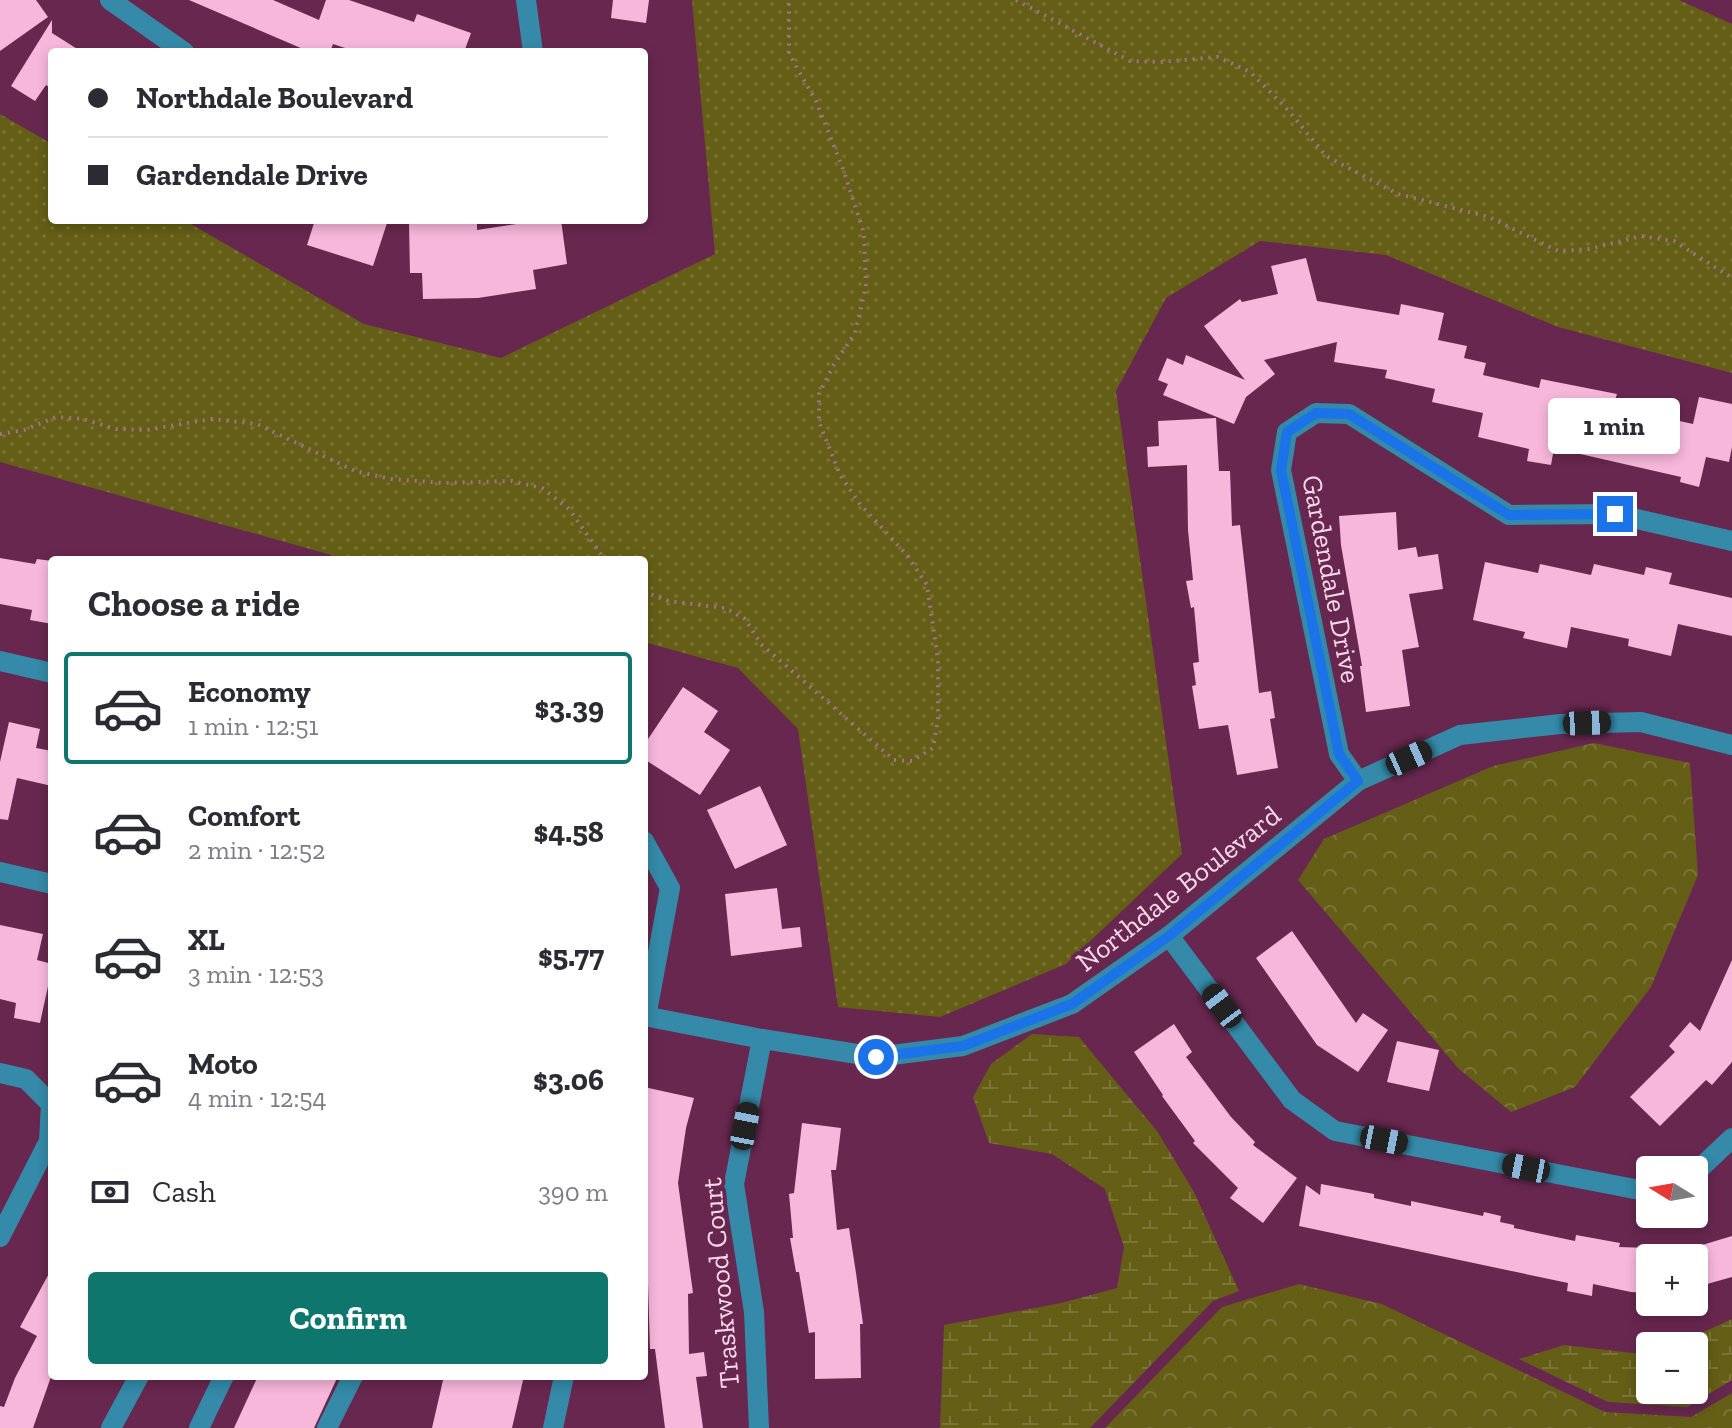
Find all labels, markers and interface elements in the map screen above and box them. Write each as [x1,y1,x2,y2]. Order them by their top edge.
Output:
text: Northdale Boulevard [136,80,413,116]
text: Gardendale Drive [136,157,368,193]
callout: 1 min [1549,398,1681,454]
text: 1 min [1583,410,1645,442]
street label: Gardendale Drive [1295,472,1368,686]
route end [1597,496,1633,532]
text: Choose a ride [88,582,300,625]
icon: car [92,672,164,744]
text: Economy [188,674,311,710]
text: $3.39 [534,690,604,726]
text: 1 min · 12:51 [188,710,319,742]
car [1563,710,1611,736]
car [1382,737,1436,779]
icon: car [92,796,164,868]
text: Comfort [188,798,300,834]
street label: Northdale Boulevard [1070,798,1287,978]
text: $4.58 [534,814,604,850]
text: 2 min · 12:52 [188,834,325,866]
icon: car [92,920,164,992]
text: XL [188,922,225,958]
text: $5.77 [538,938,604,974]
text: 3 min · 12:53 [188,958,324,990]
car [1198,980,1246,1032]
route start [858,1039,894,1075]
icon: car [92,1044,164,1116]
text: Moto [188,1046,258,1082]
text: $3.06 [533,1062,604,1098]
text: 4 min · 12:54 [188,1082,327,1114]
car [729,1100,761,1152]
car [1358,1124,1410,1156]
car [1500,1152,1552,1184]
north arrow [1636,1156,1708,1228]
map controls [1636,1156,1708,1404]
icon: cash [88,1170,132,1214]
text: Cash [152,1174,216,1210]
text: 390 m [538,1176,608,1208]
street label: Traskwood Court [695,1176,746,1389]
button: + [1636,1244,1708,1316]
button: Confirm [88,1272,608,1364]
button: − [1636,1332,1708,1404]

